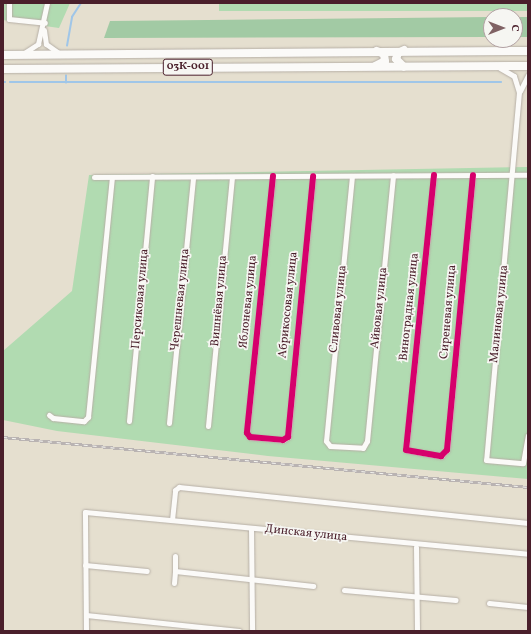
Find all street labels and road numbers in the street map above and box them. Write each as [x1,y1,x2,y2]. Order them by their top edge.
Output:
road number: 03К-001 [162,58,214,76]
street label: Персиковая улица [129,248,153,350]
street label: Черешневая улица [168,248,194,352]
street label: Абрикосовая улица [276,251,302,359]
street label: Виноградная улица [397,252,423,362]
street label: Яблоневая улица [237,254,261,350]
street label: Вишнёвая улица [209,255,231,347]
street label: Сливовая улица [327,264,351,354]
street label: Сиреневая улица [438,264,460,360]
street label: Малиновая улица [488,264,512,364]
street label: Айвовая улица [369,266,391,350]
street label: Динская улица [264,522,348,546]

